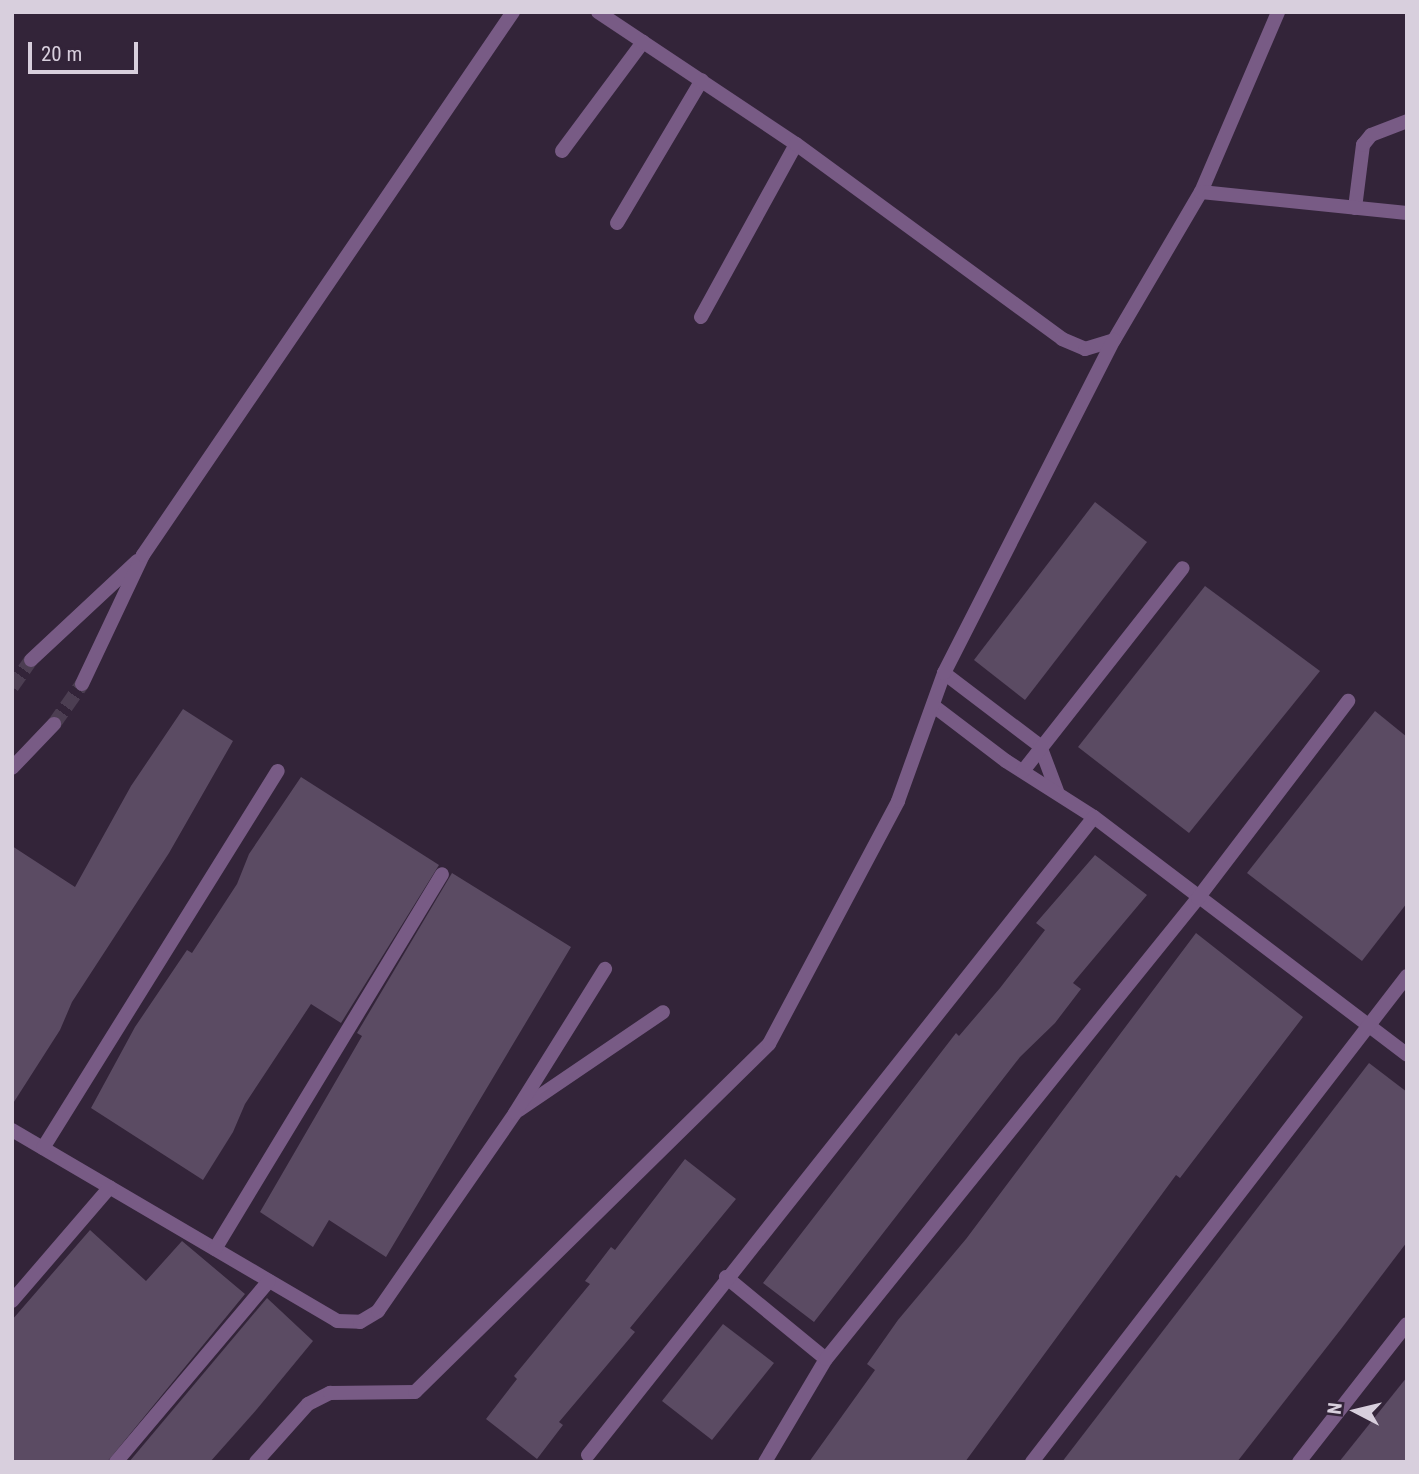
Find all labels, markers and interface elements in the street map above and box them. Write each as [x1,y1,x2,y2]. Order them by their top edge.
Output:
scale bar [32,28,142,72]
text: 20 m [41,42,82,66]
north arrow [1321,1376,1391,1446]
text: N [1323,1401,1347,1416]

